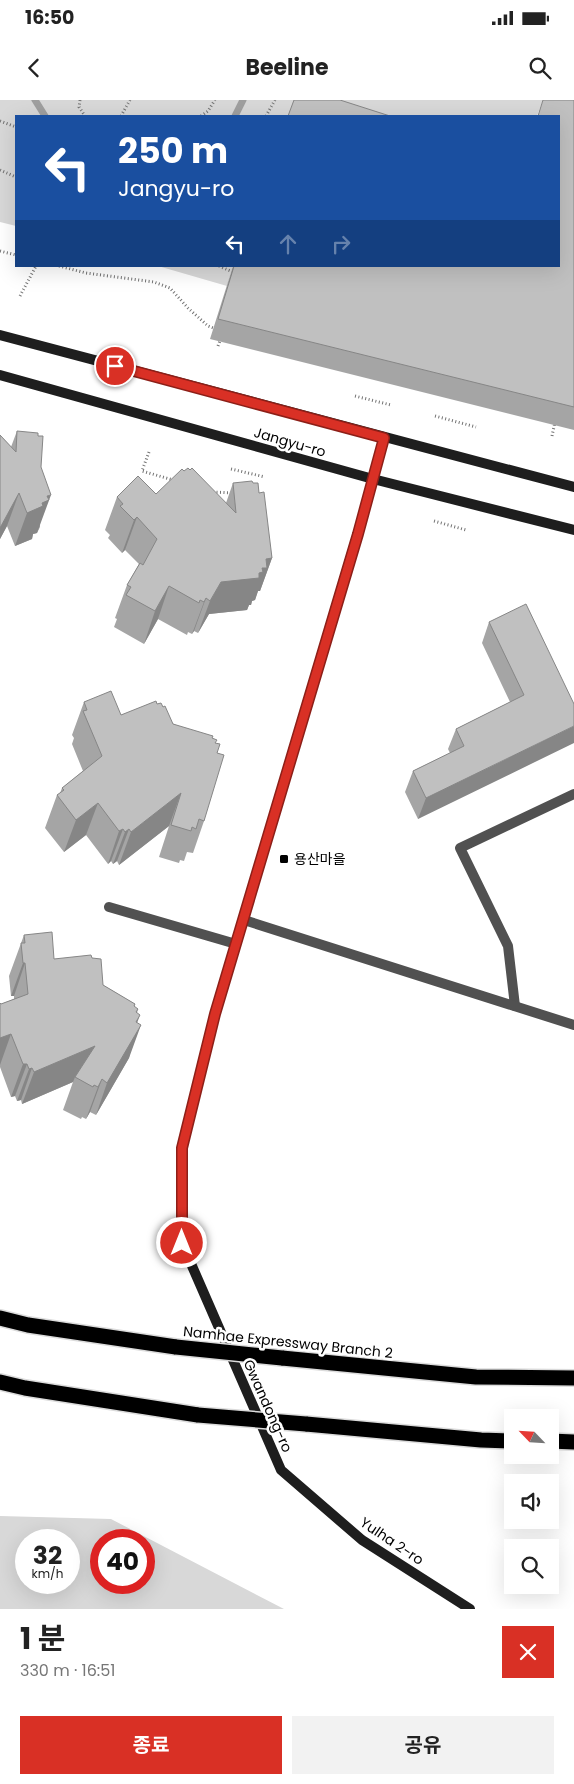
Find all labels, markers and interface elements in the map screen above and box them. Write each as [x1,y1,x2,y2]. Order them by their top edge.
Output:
text: 16:50 [25,4,74,31]
text: Beeline [246,52,328,83]
icon: back [20,54,48,82]
icon: search [526,54,554,82]
text: 250 m [118,126,228,175]
icon: left [35,135,100,200]
text: Jangyu-ro [118,173,234,204]
icon: left [221,230,249,258]
icon: ahead [274,230,302,258]
icon: right [327,230,355,258]
pin [94,345,136,387]
icon: arrive [101,352,129,380]
street label: Jangyu-ro [252,422,328,462]
place label: 용산마을 [294,849,346,869]
marker: 용산마을 [278,853,290,865]
position arrow [155,1216,207,1268]
street label: Namhae Expressway Branch 2 [182,1321,394,1363]
street label: Gwandong-ro [239,1356,297,1456]
north arrow [504,1409,559,1464]
map controls [504,1409,559,1594]
button: sound [504,1474,559,1529]
street label: Yulha 2-ro [356,1512,428,1570]
speed limit sign: 40 [90,1529,155,1594]
text: 32 [33,1538,62,1573]
button: search [504,1539,559,1594]
text: km/h [32,1565,63,1582]
text: 1 분 [20,1617,65,1660]
button: close [502,1626,554,1678]
text: 330 m · 16:51 [20,1659,115,1682]
button: 종료 [20,1716,282,1774]
button: 공유 [292,1716,554,1774]

